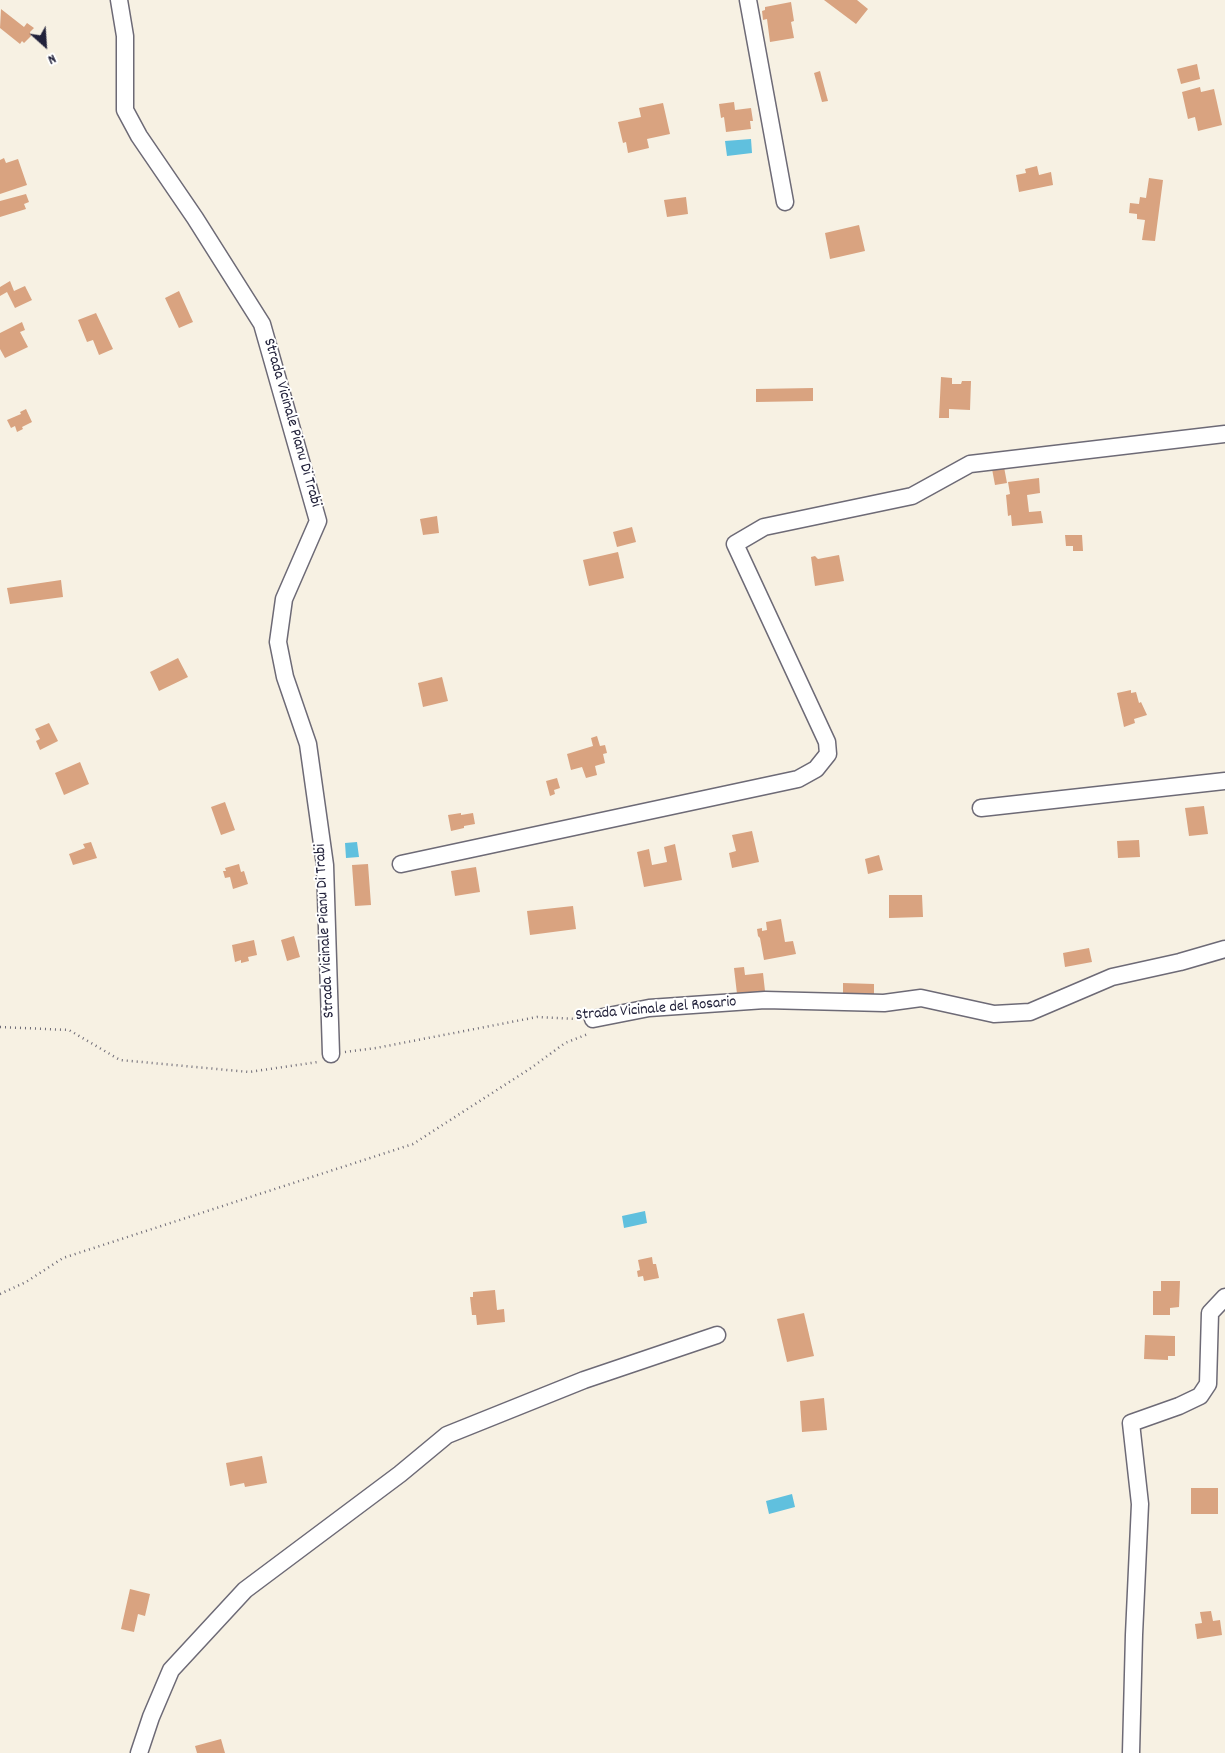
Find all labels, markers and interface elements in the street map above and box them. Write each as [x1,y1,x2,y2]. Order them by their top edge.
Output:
north arrow [20,20,70,70]
text: N [44,48,59,69]
street label: Strada Vicinale Pianu Di Trabi [258,336,324,510]
street label: Strada Vicinale Pianu Di Trabi [312,843,340,1019]
street label: Strada Vicinale del Rosario [575,993,737,1027]

